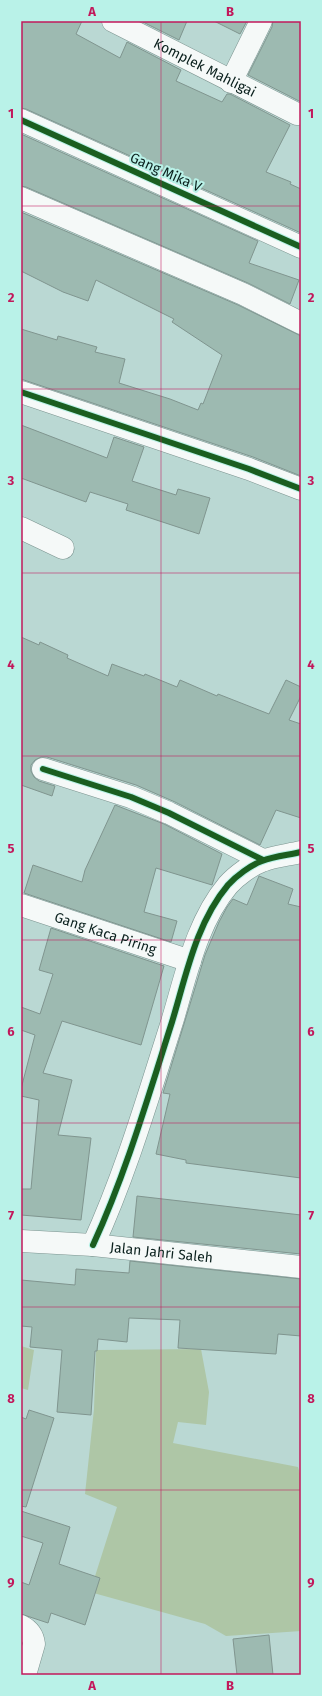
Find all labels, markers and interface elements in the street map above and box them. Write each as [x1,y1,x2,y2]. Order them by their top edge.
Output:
text: A [87,4,96,19]
text: B [226,4,234,19]
street label: Komplek Mahligai [151,35,259,101]
text: 1 [8,106,14,121]
text: 1 [308,106,314,121]
street label: Gang Mika V [127,149,204,196]
text: 2 [8,290,15,305]
text: 2 [308,290,315,305]
text: 3 [7,473,15,488]
text: 3 [307,473,315,488]
text: 4 [7,657,15,672]
text: 4 [307,657,315,672]
text: 5 [8,841,15,856]
text: 5 [308,841,315,856]
street label: Gang Kaca Piring [52,909,159,958]
text: 6 [7,1024,15,1039]
text: 6 [307,1024,315,1039]
text: 7 [8,1208,14,1223]
text: 7 [308,1208,314,1223]
street label: Jalan Jahri Saleh [109,1239,214,1267]
text: 8 [7,1391,15,1406]
text: 8 [307,1391,315,1406]
text: 9 [7,1575,15,1590]
text: 9 [307,1575,315,1590]
text: A [87,1678,96,1693]
text: B [226,1678,234,1693]

